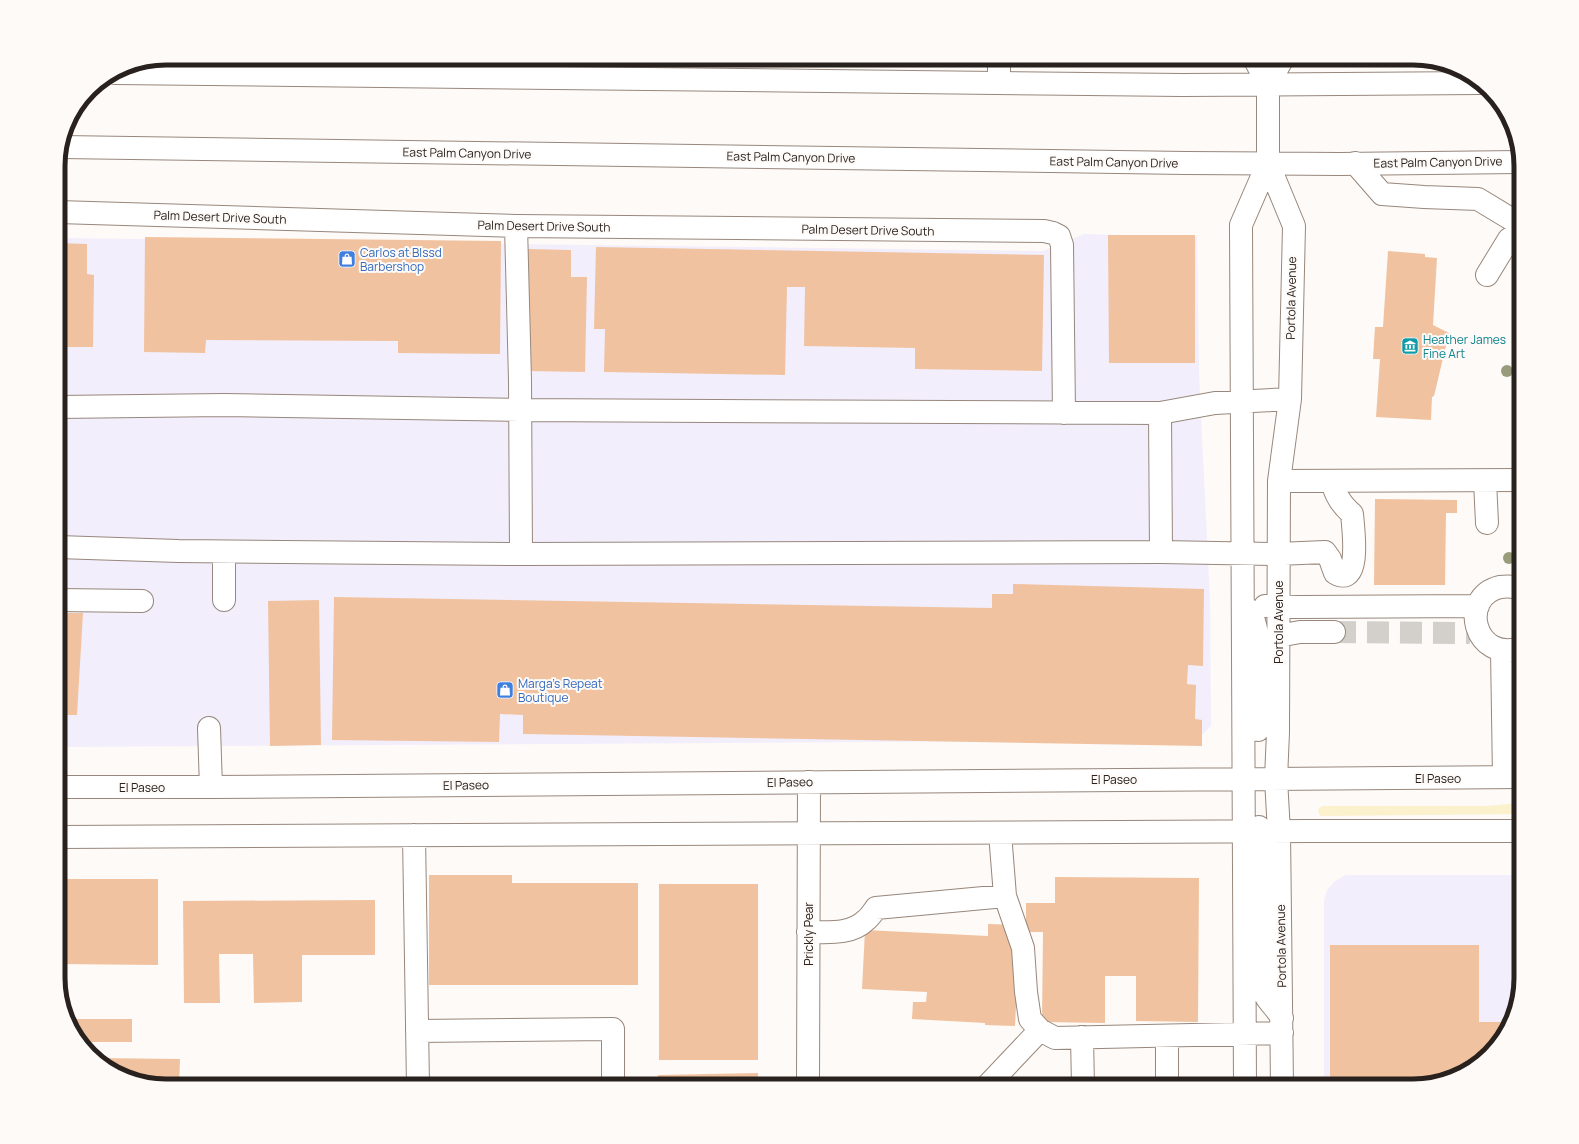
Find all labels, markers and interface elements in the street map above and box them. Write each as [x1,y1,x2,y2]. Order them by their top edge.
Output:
street label: East Palm Canyon Drive [402,143,532,163]
street label: East Palm Canyon Drive [726,147,856,167]
street label: East Palm Canyon Drive [1049,152,1179,172]
street label: East Palm Canyon Drive [1373,152,1503,172]
street label: Palm Desert Drive South [153,206,287,228]
street label: Palm Desert Drive South [477,216,611,236]
street label: Palm Desert Drive South [801,220,935,240]
place label: Carlos at Blssd Barbershop [360,244,442,275]
shop icon: Carlos at Blssd Barbershop [337,249,357,269]
street label: Portola Avenue [1282,256,1300,340]
place label: Heather James Fine Art [1423,331,1506,362]
museum icon: Heather James Fine Art [1400,336,1420,356]
street label: Portola Avenue [1270,580,1287,664]
place label: Marga's Repeat Boutique [518,675,603,706]
shop icon: Marga's Repeat Boutique [495,680,515,700]
street label: El Paseo [1415,770,1461,787]
street label: El Paseo [1091,771,1137,788]
street label: El Paseo [767,773,813,791]
street label: El Paseo [443,776,489,794]
street label: El Paseo [119,779,165,796]
street label: Prickly Pear [800,902,817,966]
street label: Portola Avenue [1272,904,1290,988]

